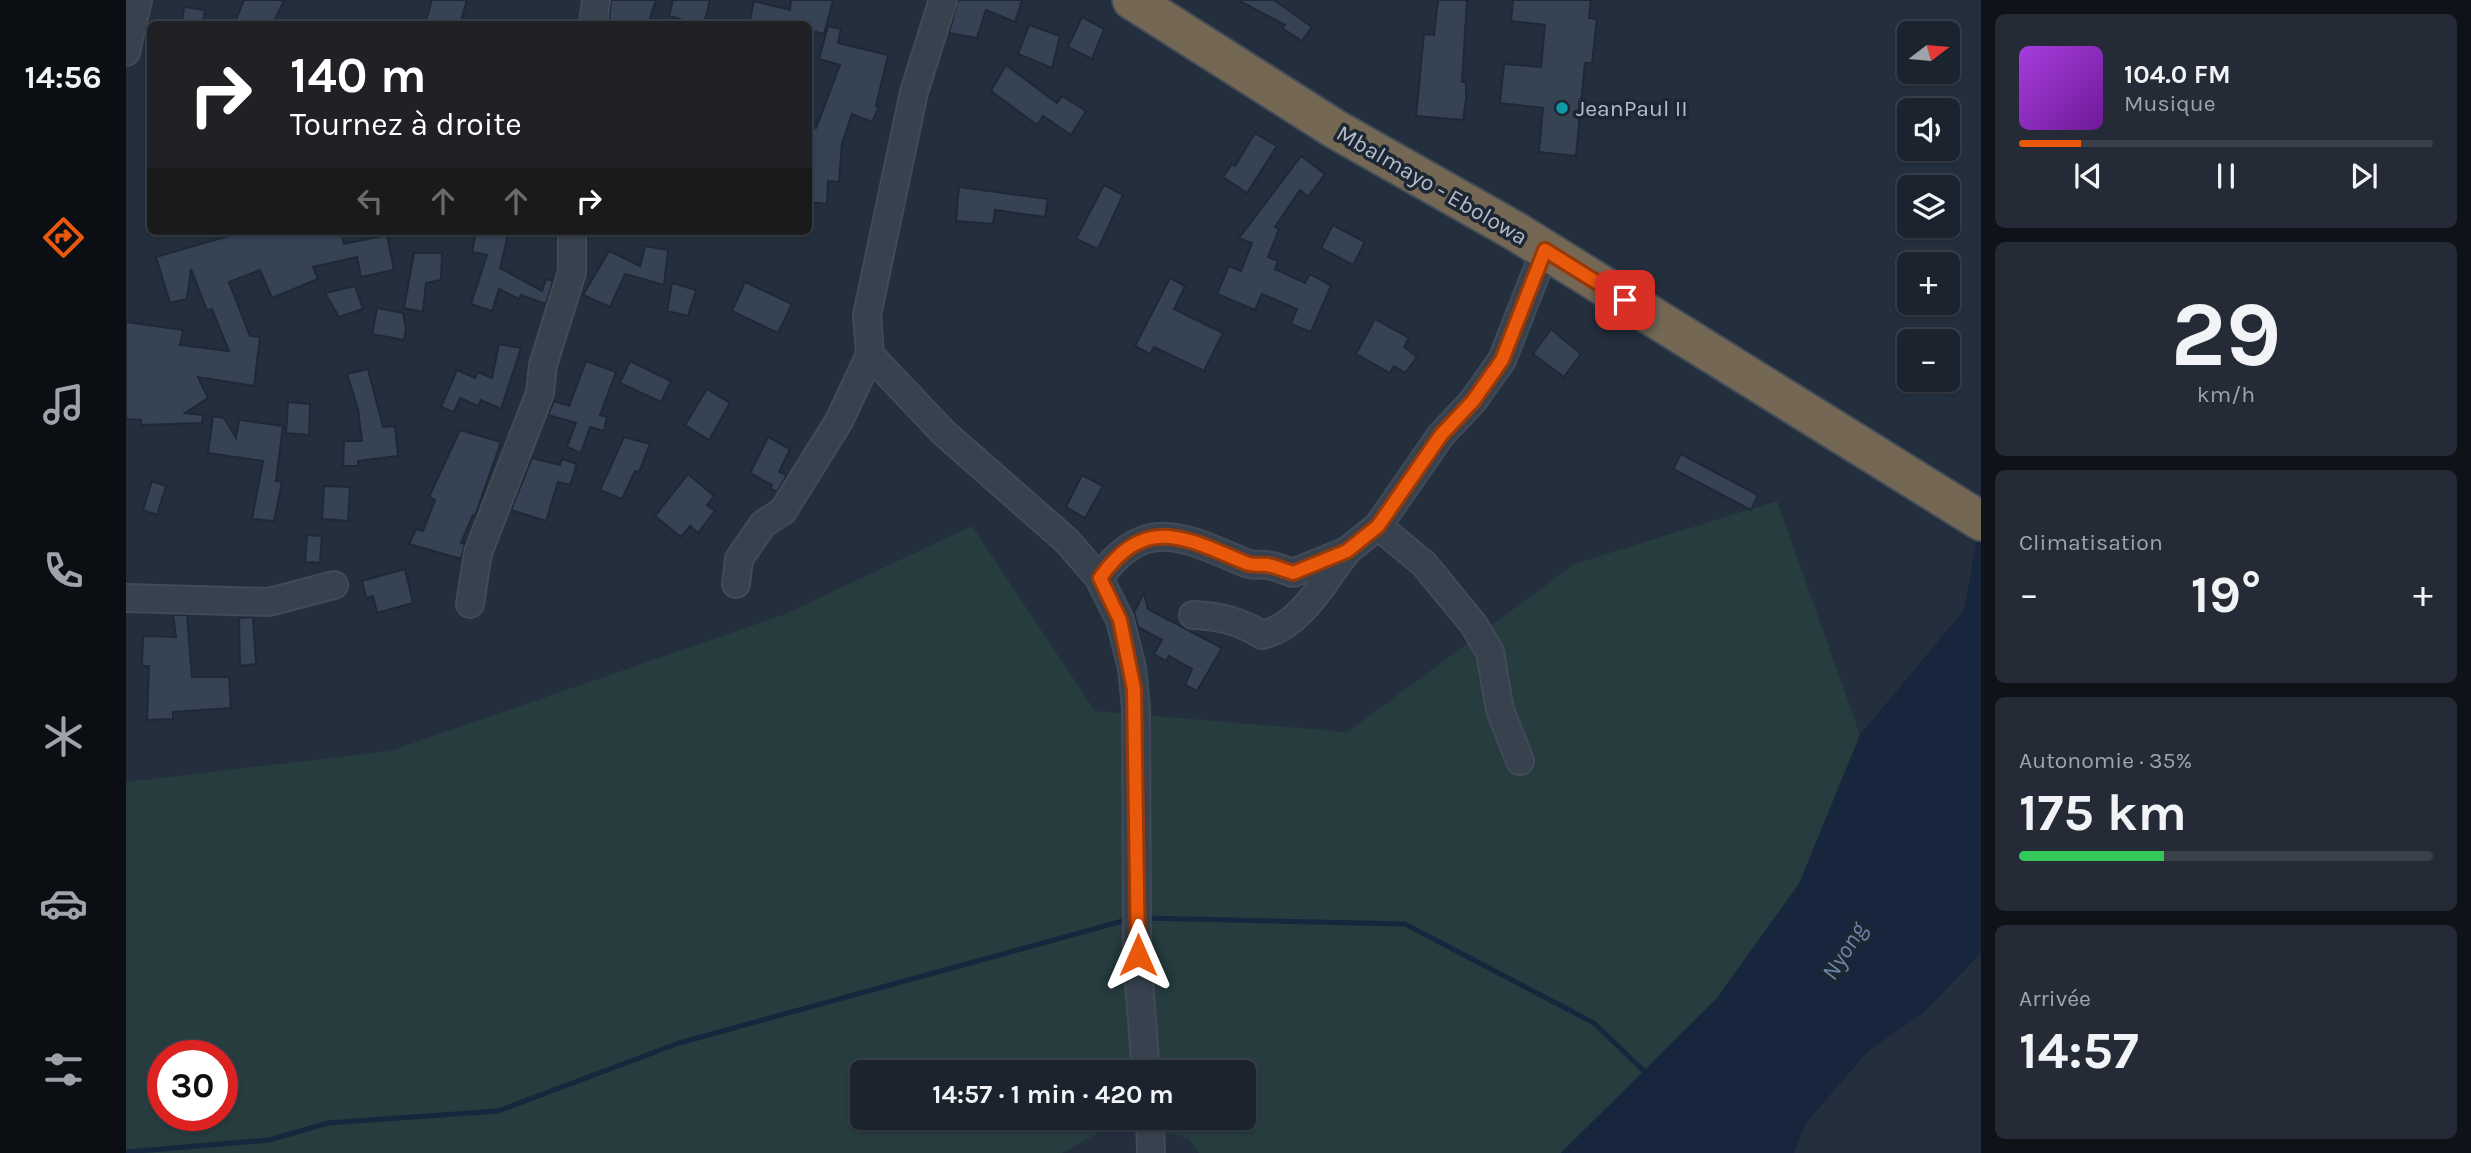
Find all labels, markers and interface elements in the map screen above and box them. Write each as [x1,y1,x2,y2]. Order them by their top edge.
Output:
north arrow [1897,21,1960,84]
map controls [1897,21,1960,392]
text: 140 m [290,47,427,104]
icon: right [175,49,266,140]
text: 14:56 [24,59,102,96]
text: 104.0 FM [2124,59,2231,90]
text: Musique [2124,90,2216,117]
place label: JeanPaul II [1576,95,1688,122]
button: sound [1897,98,1960,161]
marker: JeanPaul II [1554,100,1570,116]
text: Tournez à droite [290,106,522,143]
street label: Mbalmayo - Ebolowa [1332,119,1532,251]
icon: previous [2069,157,2107,195]
icon: pause [2207,157,2245,195]
icon: next [2345,157,2383,195]
button: layers [1897,175,1960,238]
icon: left [351,182,389,220]
icon: ahead [424,182,462,220]
icon: ahead [497,182,535,220]
icon: right [570,182,608,220]
icon: directions [39,213,88,262]
button: + [1897,252,1960,315]
pin [1595,270,1655,330]
icon: arrive [1606,281,1644,319]
text: 29 [2171,282,2281,388]
button: − [1897,329,1960,392]
icon: music [39,380,88,429]
text: km/h [2197,381,2255,408]
text: Climatisation [2019,529,2163,556]
icon: phone [39,546,88,595]
text: 19° [2191,564,2261,625]
text: − [2019,572,2039,617]
text: + [2413,572,2433,617]
icon: climate [39,712,88,761]
text: Autonomie · 35% [2019,747,2192,774]
text: 175 km [2019,782,2187,843]
icon: car [39,879,88,928]
water label: Nyong [1816,917,1873,985]
position arrow [1101,918,1175,992]
text: Arrivée [2019,985,2091,1012]
text: 14:57 [2019,1020,2139,1081]
speed limit sign: 30 [147,1040,238,1131]
icon: filters [39,1045,88,1094]
text: 14:57 · 1 min · 420 m [932,1079,1174,1110]

